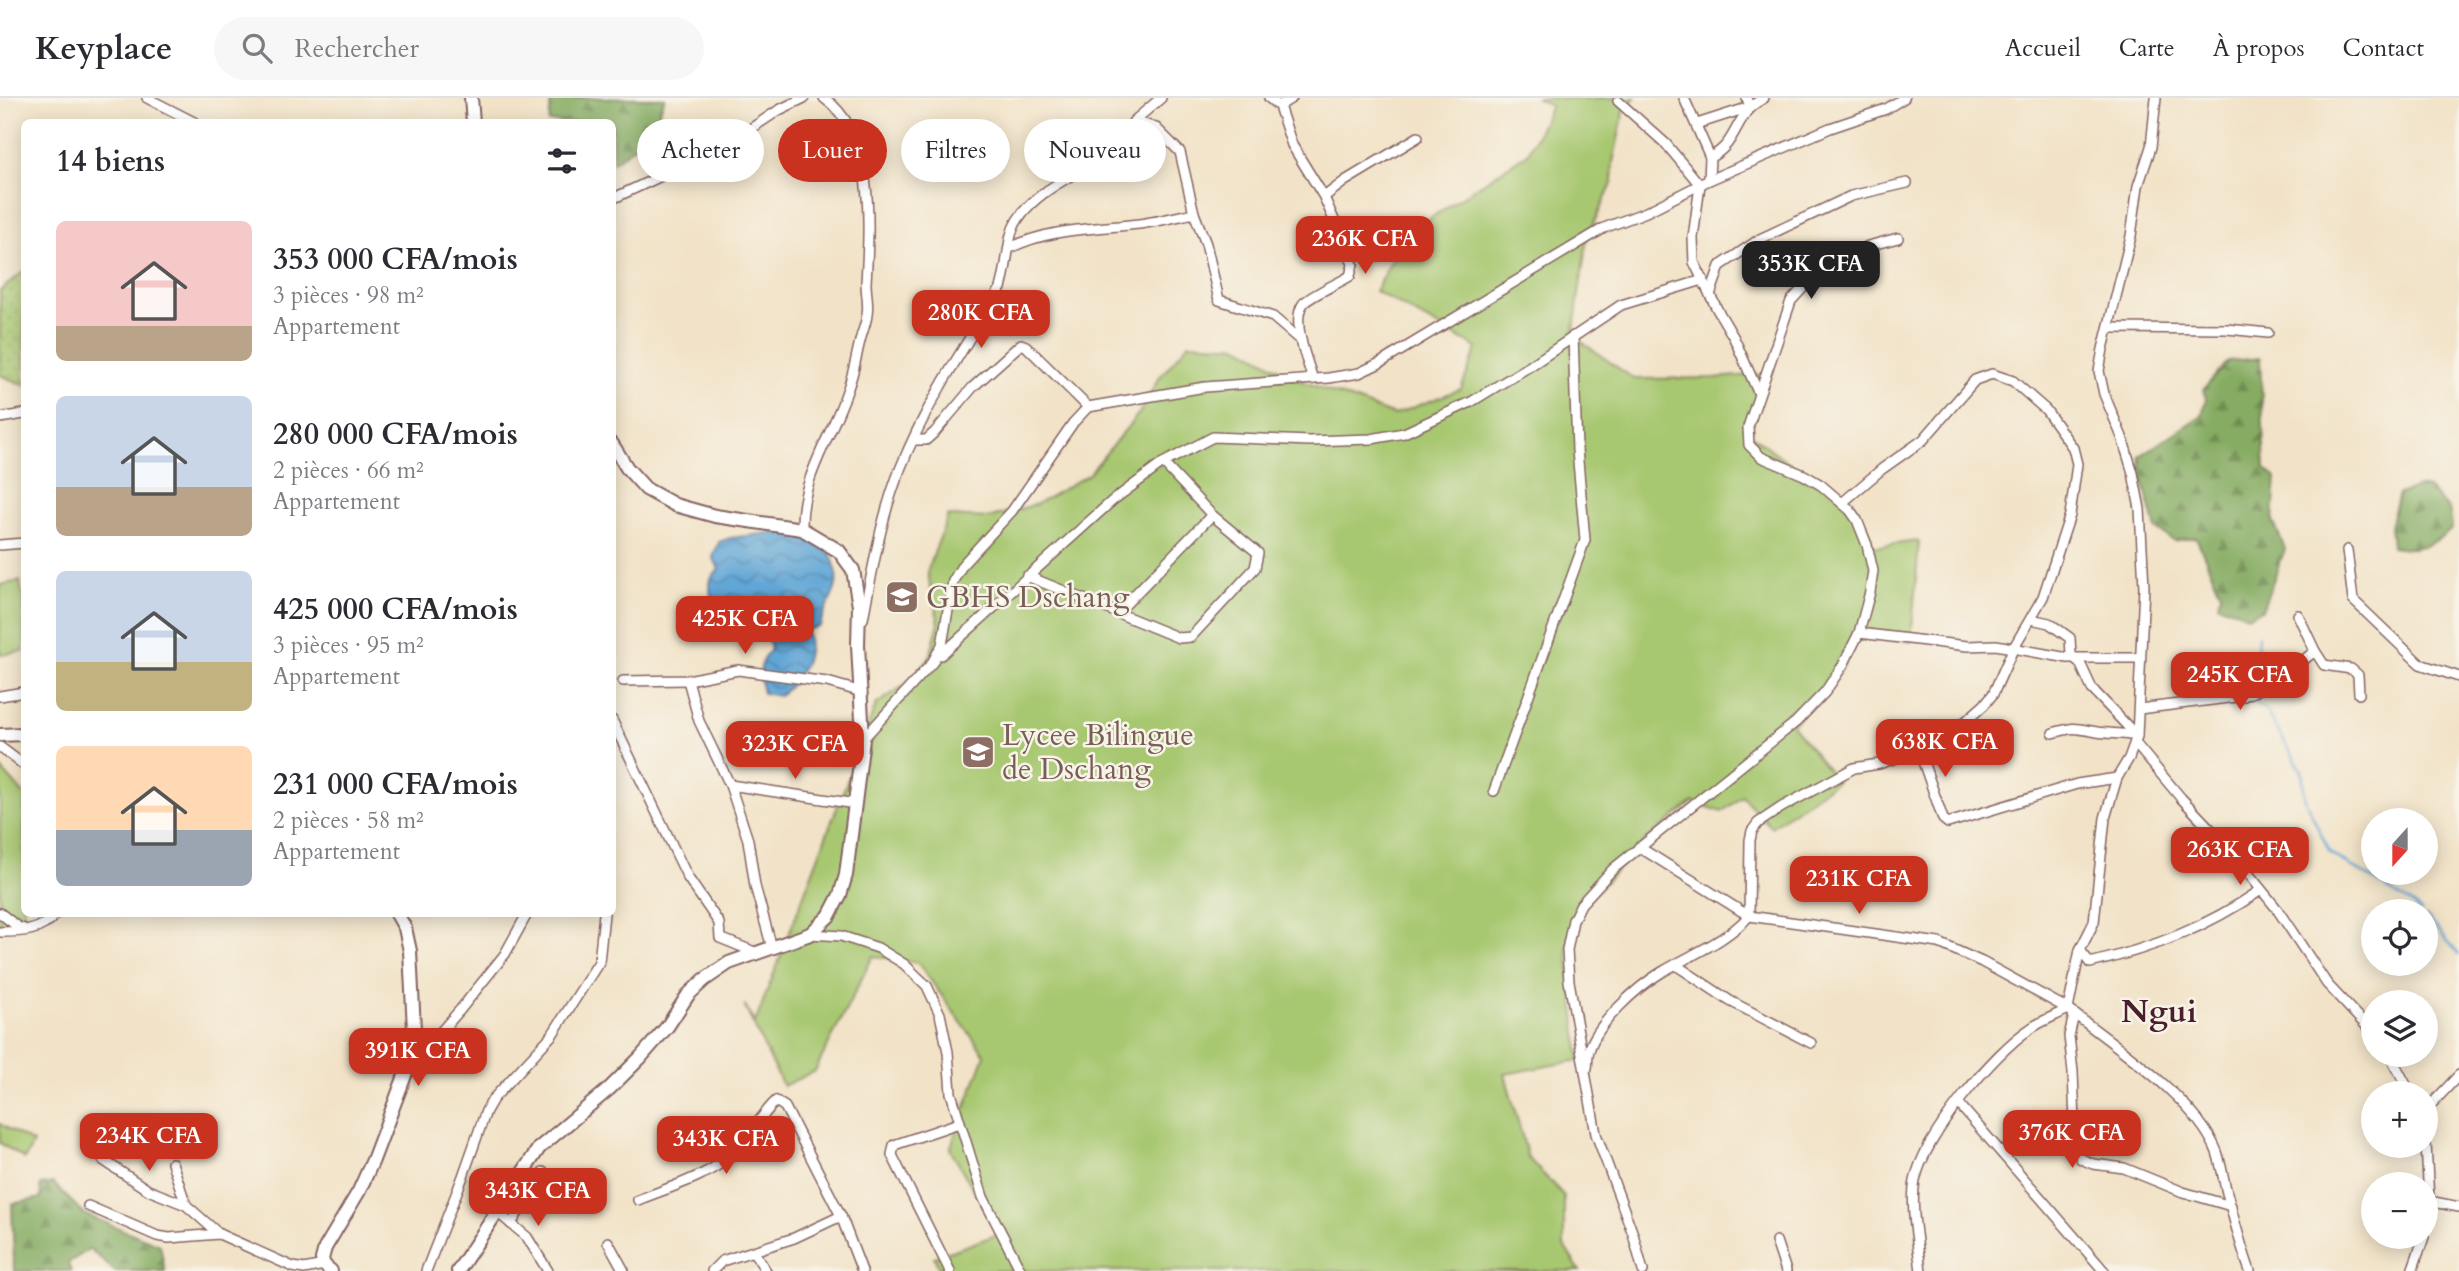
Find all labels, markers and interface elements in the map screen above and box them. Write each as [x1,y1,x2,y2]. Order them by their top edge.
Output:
search box [214,17,704,80]
text: Keyplace [35,26,172,71]
icon: search [238,29,276,67]
text: Rechercher [294,31,419,66]
text: Accueil [2005,32,2081,65]
text: Carte [2119,32,2175,65]
text: À propos [2213,32,2305,65]
text: Contact [2343,32,2424,65]
chip: Acheter [637,119,764,182]
chip: Louer [778,119,887,182]
chip: Filtres [901,119,1010,182]
chip: Nouveau [1024,119,1166,182]
text: 14 biens [56,141,165,182]
icon: filters [543,142,581,180]
pin: 236K CFA [1293,216,1437,276]
text: 236K CFA [1312,223,1418,254]
text: 353 000 CFA/mois [273,239,518,280]
pin: 353K CFA [1739,242,1883,301]
text: 353K CFA [1758,248,1864,279]
icon: home [112,249,196,333]
text: 3 pièces · 98 m² [273,280,424,311]
pin: 280K CFA [909,290,1053,350]
text: 280K CFA [928,297,1034,328]
text: Appartement [273,311,400,342]
text: 280 000 CFA/mois [273,414,518,455]
icon: home [112,424,196,508]
text: 2 pièces · 66 m² [273,455,424,486]
text: Appartement [273,486,400,517]
place label: GBHS Dschang [926,577,1130,618]
school or university icon: GBHS Dschang [883,578,921,616]
text: 425 000 CFA/mois [273,589,518,630]
pin: 425K CFA [673,596,817,656]
icon: home [112,599,196,683]
text: 425K CFA [692,603,798,634]
text: 3 pièces · 95 m² [273,630,424,661]
pin: 245K CFA [2168,652,2312,712]
text: 245K CFA [2187,659,2293,690]
text: Appartement [273,661,400,692]
place label: Lycee Bilingue de Dschang [1002,715,1194,790]
pin: 638K CFA [1873,720,2017,779]
pin: 323K CFA [723,722,867,781]
text: 638K CFA [1892,726,1998,757]
text: 323K CFA [742,728,848,759]
school or university icon: Lycee Bilingue de Dschang [959,733,997,771]
text: 231 000 CFA/mois [273,764,518,805]
icon: home [112,774,196,858]
text: 2 pièces · 58 m² [273,805,424,836]
north arrow [2361,808,2438,886]
map controls [2361,808,2438,1249]
pin: 263K CFA [2168,828,2312,887]
text: 263K CFA [2187,834,2293,865]
text: Appartement [273,836,400,867]
pin: 231K CFA [1787,856,1931,916]
text: 231K CFA [1806,863,1912,894]
button: locate [2361,899,2438,976]
district label: Ngui [2121,990,2197,1034]
button: layers [2361,990,2438,1067]
pin: 391K CFA [346,1028,490,1088]
text: 391K CFA [365,1035,471,1066]
button: + [2361,1081,2438,1158]
pin: 376K CFA [2000,1110,2144,1170]
pin: 234K CFA [77,1114,221,1173]
pin: 343K CFA [654,1116,798,1176]
text: 376K CFA [2019,1117,2125,1148]
text: 234K CFA [96,1120,202,1151]
text: 343K CFA [673,1123,779,1154]
pin: 343K CFA [466,1168,610,1228]
button: − [2361,1172,2438,1249]
text: 343K CFA [485,1175,591,1206]

